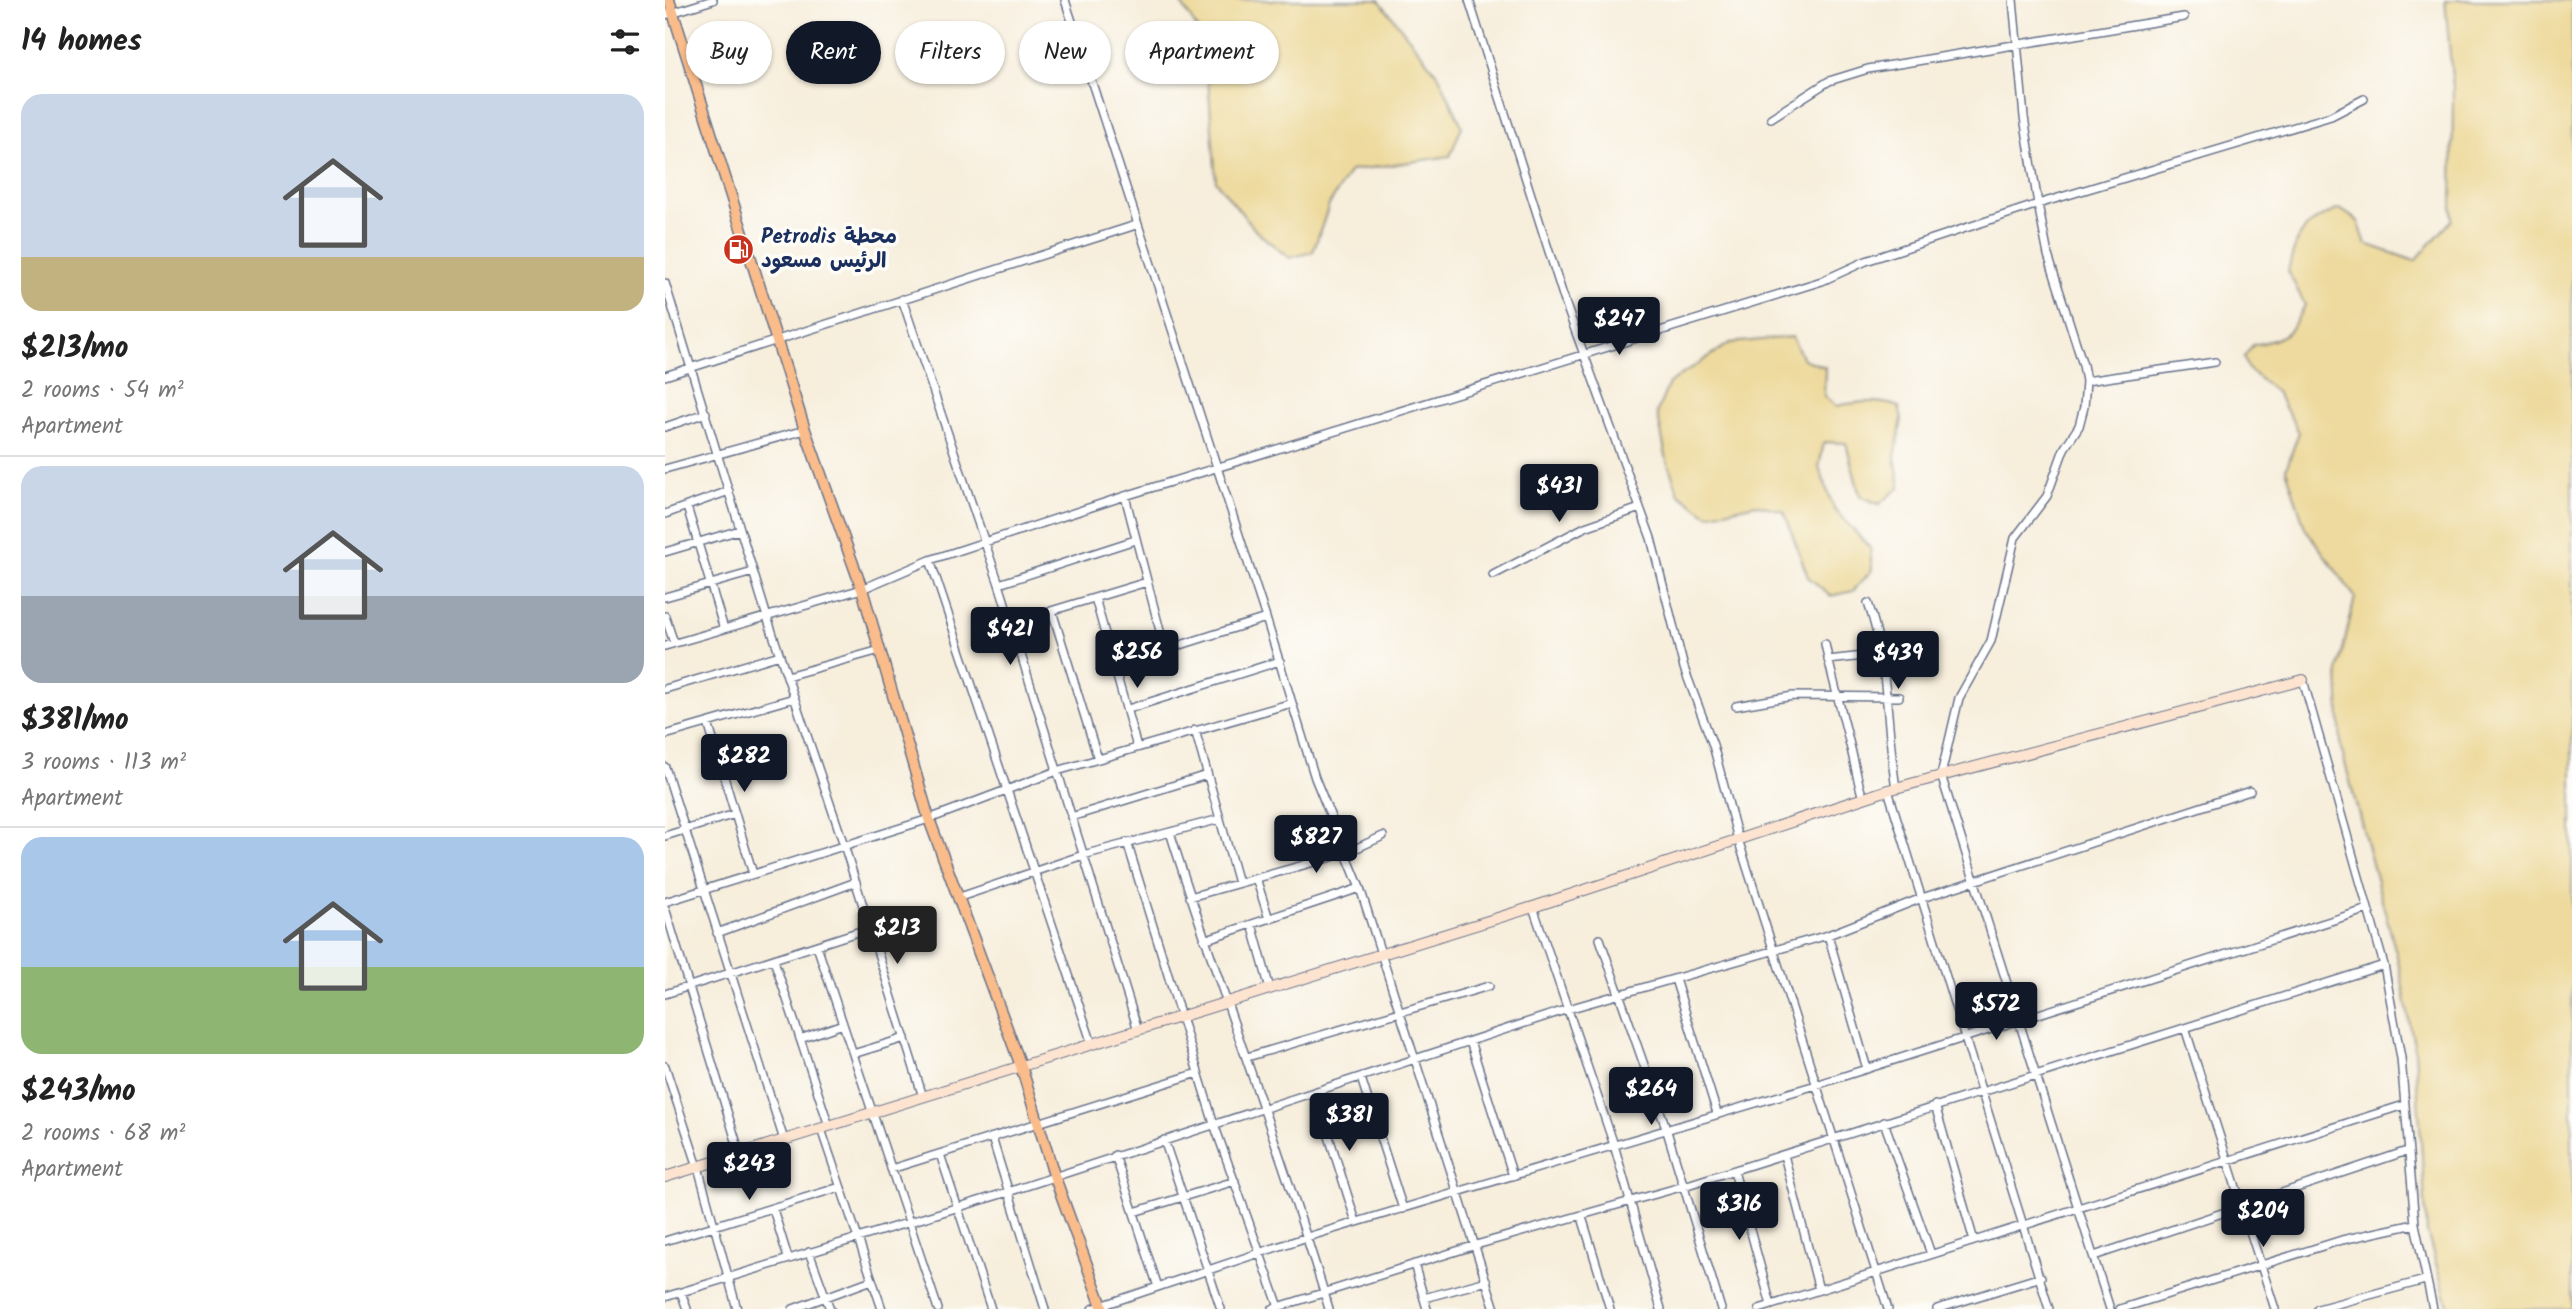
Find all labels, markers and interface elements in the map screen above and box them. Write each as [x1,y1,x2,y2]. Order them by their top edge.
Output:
text: 14 homes [21,18,142,66]
chip: Buy [686,21,772,84]
chip: Rent [786,21,881,84]
chip: Filters [895,21,1005,84]
chip: New [1019,21,1111,84]
chip: Apartment [1125,21,1279,84]
icon: filters [606,23,644,61]
icon: home [270,140,396,266]
place label: Petrodis محطة الرئيس مسعود [761,221,897,278]
fuel station icon: Petrodis محطة الرئيس مسعود [721,232,755,266]
pin: $247 [1578,298,1660,357]
text: $247 [1594,302,1644,338]
text: $213/mo [21,325,128,373]
text: 2 rooms · 54 m² [21,373,184,409]
text: Apartment [21,409,123,445]
pin: $431 [1518,464,1600,524]
text: $431 [1536,469,1582,505]
icon: home [270,512,396,638]
pin: $421 [969,608,1051,667]
text: $421 [987,612,1033,648]
pin: $256 [1096,630,1178,690]
pin: $439 [1857,632,1939,691]
text: $256 [1111,635,1163,671]
text: $439 [1873,636,1923,672]
text: $381/mo [21,697,129,745]
pin: $282 [703,734,785,794]
text: $282 [717,739,771,775]
text: 3 rooms · 113 m² [21,745,186,781]
text: Apartment [21,781,123,817]
pin: $827 [1275,816,1357,875]
text: $827 [1290,820,1342,856]
icon: home [270,883,396,1009]
pin: $213 [856,906,938,966]
text: $213 [874,911,920,947]
pin: $572 [1955,982,2037,1042]
text: $572 [1971,987,2021,1023]
text: $243/mo [21,1068,136,1116]
pin: $264 [1610,1068,1692,1127]
text: $264 [1625,1072,1677,1108]
pin: $381 [1308,1094,1390,1153]
text: $381 [1326,1098,1372,1134]
text: 2 rooms · 68 m² [21,1116,185,1152]
pin: $243 [708,1142,790,1202]
text: $243 [723,1147,775,1183]
text: Apartment [21,1152,123,1188]
pin: $316 [1698,1182,1780,1242]
text: $316 [1716,1187,1762,1223]
pin: $204 [2222,1190,2304,1249]
text: $204 [2237,1194,2289,1230]

